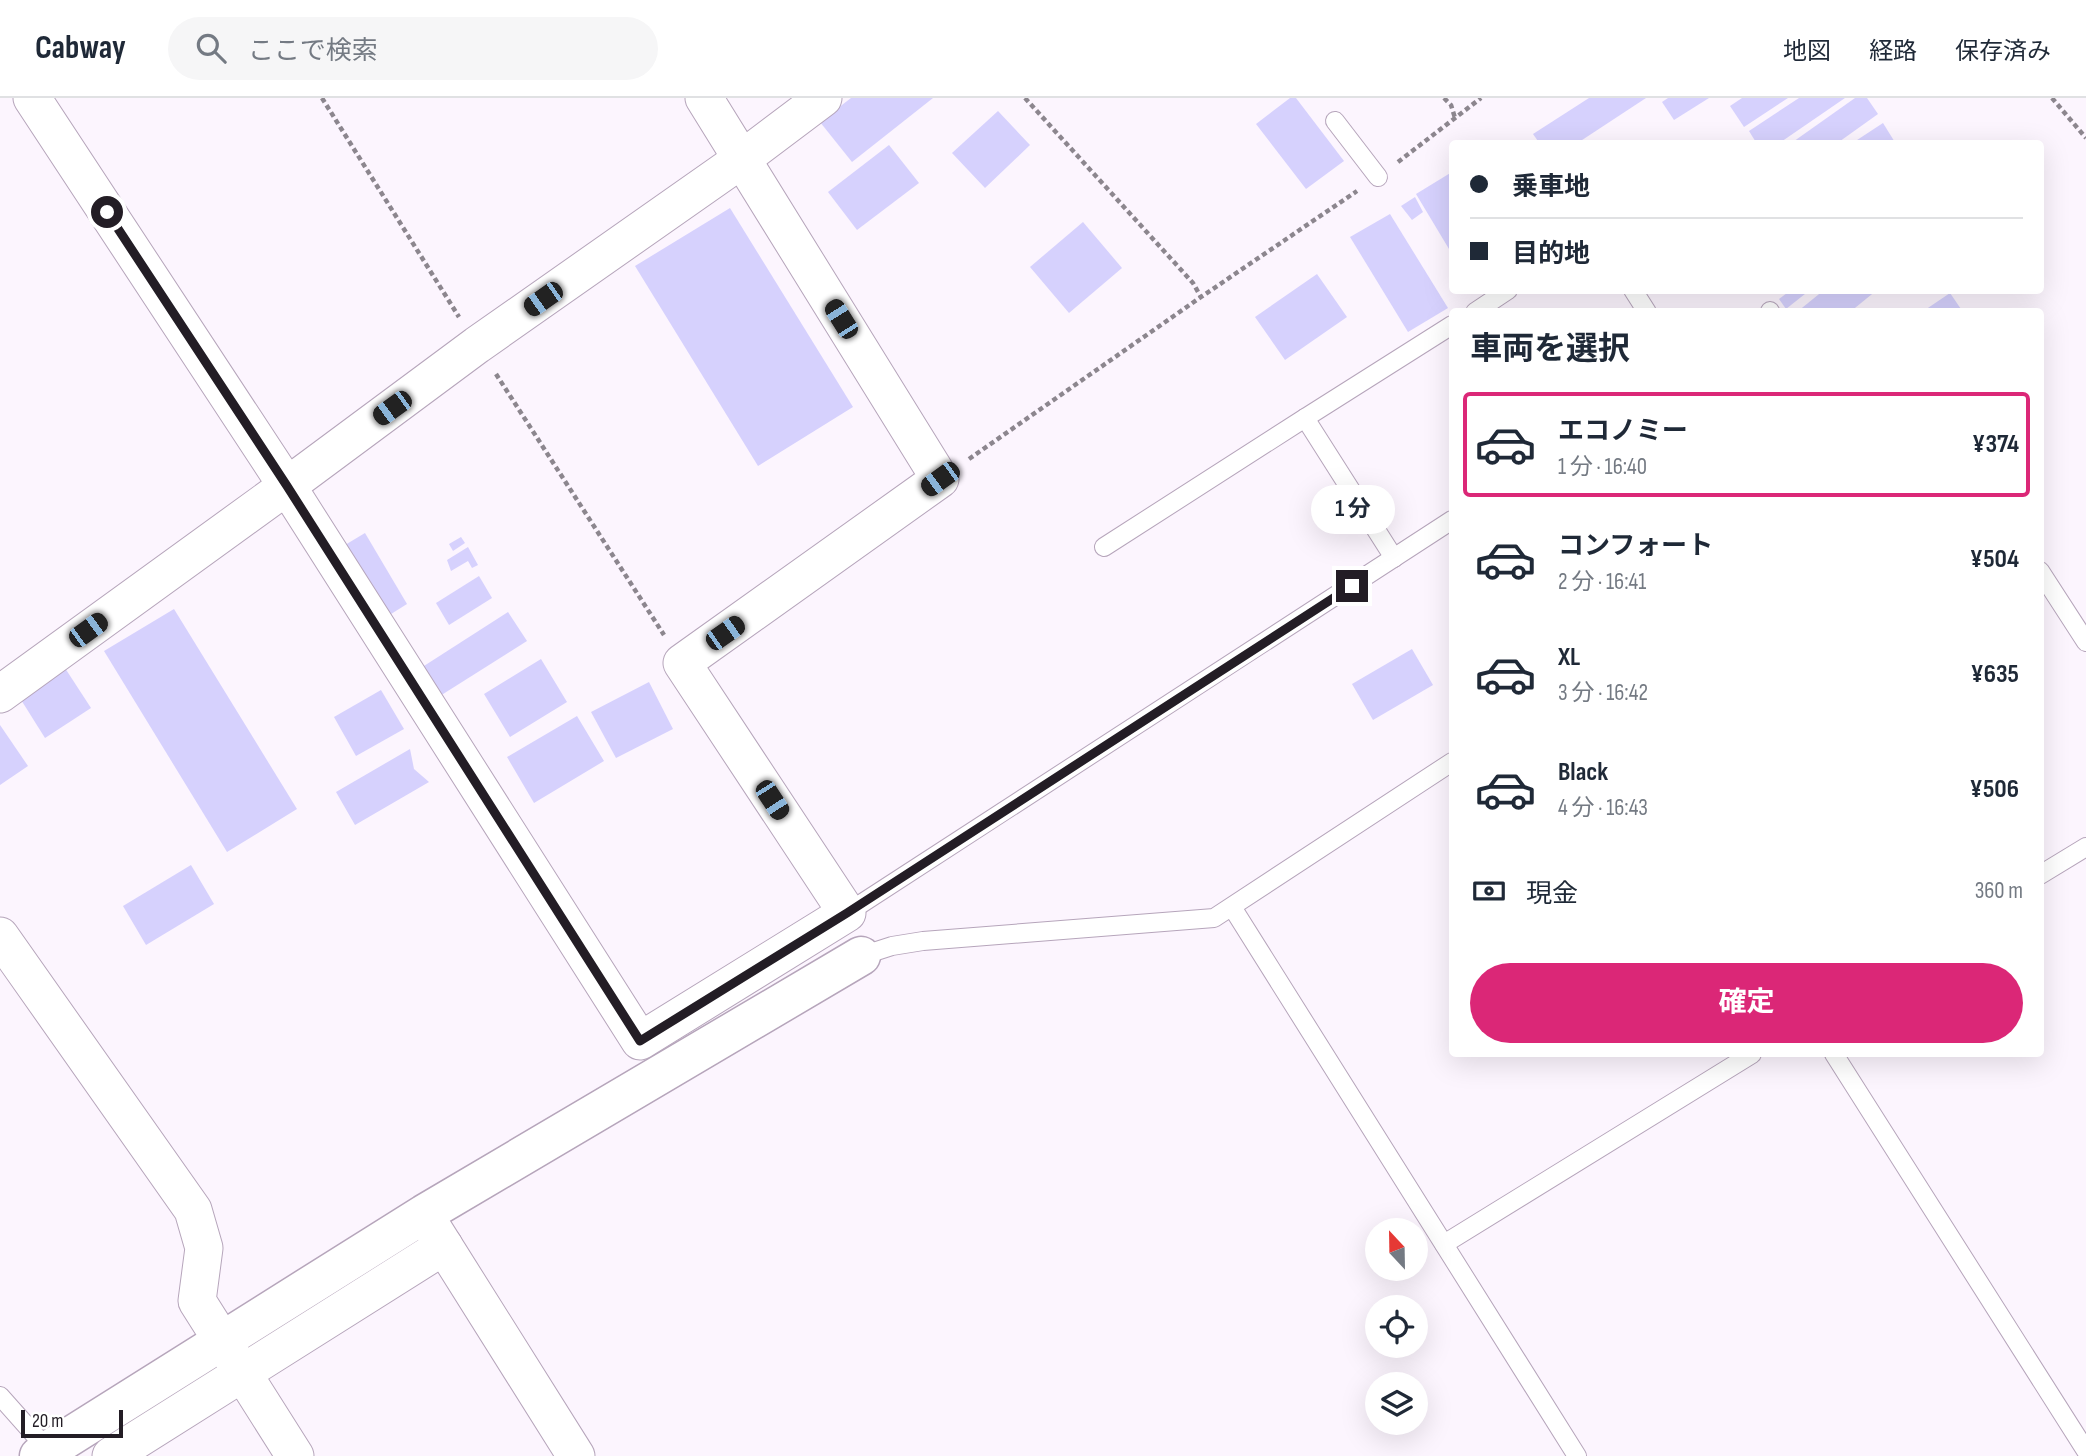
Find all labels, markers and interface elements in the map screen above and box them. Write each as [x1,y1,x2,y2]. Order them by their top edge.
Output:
search box [168,17,658,80]
text: Cabway [35,28,126,68]
icon: search [192,29,230,67]
text: ここで検索 [248,36,378,67]
text: 地図 [1783,37,1831,66]
text: 経路 [1869,37,1917,66]
text: 保存済み [1955,37,2051,66]
text: 乗車地 [1512,172,1590,203]
route start [91,196,123,228]
text: 目的地 [1512,239,1590,270]
car [520,278,567,320]
car [821,296,862,342]
text: 車両を選択 [1470,330,1630,369]
car [369,387,416,429]
icon: car [1474,413,1537,476]
text: エコノミー [1558,416,1688,447]
text: ¥374 [1972,429,2019,460]
text: 1 分 · 16:40 [1558,453,1647,481]
car [917,458,964,500]
callout: 1 分 [1310,484,1394,533]
text: 1 分 [1335,495,1371,523]
icon: car [1474,528,1537,591]
text: コンフォート [1558,531,1713,562]
text: ¥504 [1970,544,2019,575]
text: 2 分 · 16:41 [1558,568,1646,596]
route end [1336,570,1368,602]
car [65,609,112,651]
car [702,612,749,654]
text: XL [1558,642,1580,673]
icon: car [1474,643,1537,706]
text: ¥635 [1970,659,2019,690]
text: 3 分 · 16:42 [1558,679,1648,707]
text: Black [1558,757,1608,788]
icon: car [1474,758,1537,821]
text: ¥506 [1970,774,2019,805]
car [752,777,793,823]
text: 4 分 · 16:43 [1558,794,1648,822]
icon: cash [1470,872,1508,910]
text: 360 m [1975,877,2023,905]
text: 現金 [1526,879,1578,910]
button: 確定 [1470,963,2023,1043]
north arrow [1365,1218,1428,1281]
map controls [1365,1218,1428,1435]
button: locate [1365,1295,1428,1358]
button: layers [1365,1372,1428,1435]
scale bar [21,1407,122,1439]
text: 20 m [32,1410,64,1433]

